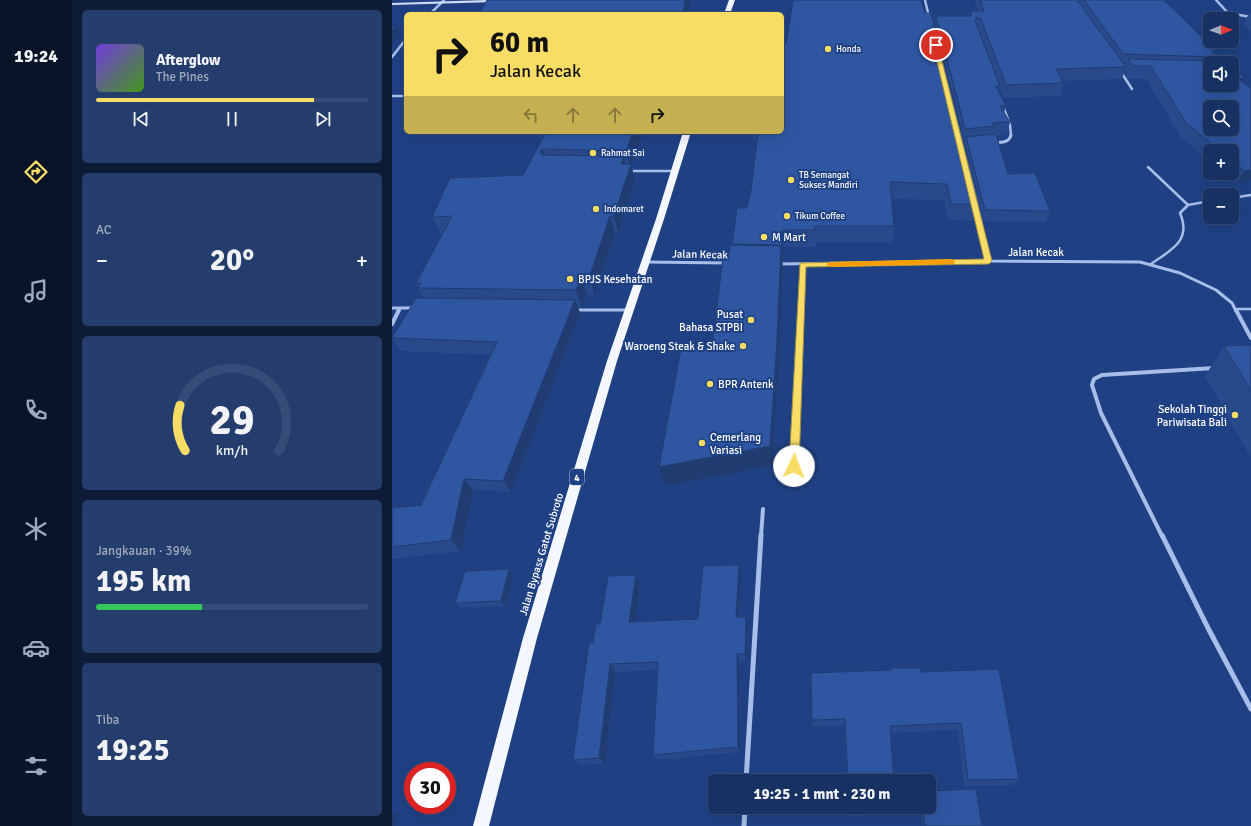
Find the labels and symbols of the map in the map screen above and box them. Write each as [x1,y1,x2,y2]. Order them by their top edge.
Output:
north arrow [1203,12,1239,48]
pin [919,28,953,62]
marker: Honda [823,44,833,54]
place label: Honda [836,44,861,55]
marker: Rahmat Sai [588,148,598,158]
place label: Rahmat Sai [601,148,645,159]
place label: TB Semangat Sukses Mandiri [799,170,858,191]
marker: TB Semangat Sukses Mandiri [786,175,796,185]
marker: Indomaret [591,204,601,214]
place label: Indomaret [604,204,644,215]
marker: Tikum Coffee [782,211,792,221]
place label: Tikum Coffee [795,211,845,222]
place label: M Mart [772,231,806,244]
marker: M Mart [759,232,769,242]
street label: Jalan Kecak [1008,246,1064,259]
street label: Jalan Kecak [672,248,728,261]
place label: BPJS Kesehatan [578,273,653,286]
marker: BPJS Kesehatan [565,274,575,284]
place label: Pusat Bahasa STPBI [679,308,743,334]
marker: Pusat Bahasa STPBI [746,315,756,325]
place label: Waroeng Steak & Shake [625,340,735,353]
marker: Waroeng Steak & Shake [738,341,748,351]
place label: BPR Antenk [718,378,774,391]
marker: BPR Antenk [705,379,715,389]
place label: Sekolah Tinggi Pariwisata Bali [1157,403,1227,429]
marker: Sekolah Tinggi Pariwisata Bali [1230,410,1240,420]
place label: Cemerlang Variasi [710,431,761,457]
marker: Cemerlang Variasi [697,438,707,448]
position arrow [773,445,815,487]
road number: 4 [570,469,584,485]
street label: Jalan Bypass Gatot Subroto [517,491,566,617]
speed limit sign: 30 [404,762,456,814]

